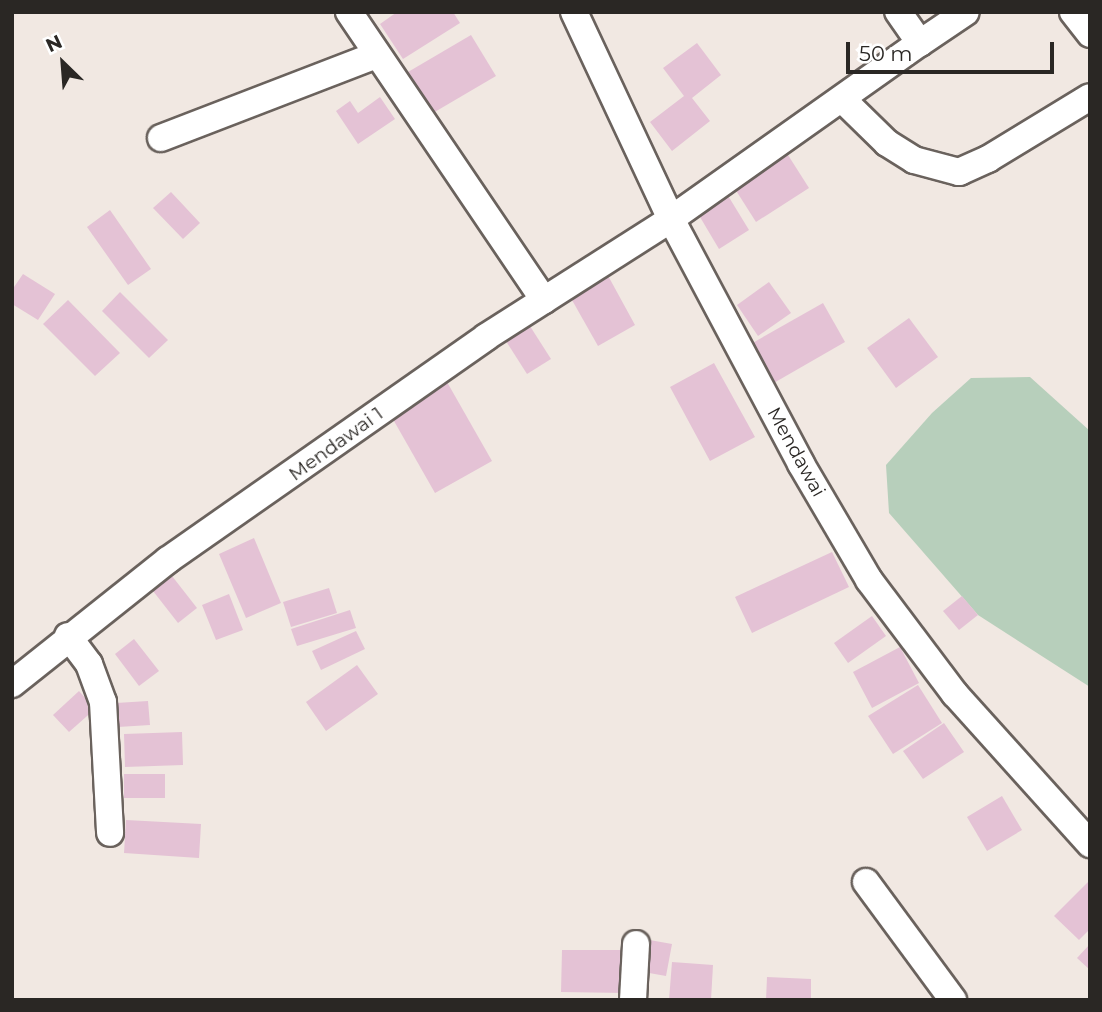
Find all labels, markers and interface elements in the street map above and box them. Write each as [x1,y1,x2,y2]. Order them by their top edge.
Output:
north arrow [28,28,98,98]
scale bar [850,28,1058,72]
text: N [42,30,66,57]
text: 50 m [859,41,913,66]
street label: Mendawai 1 [284,402,388,486]
street label: Mendawai [762,403,830,501]

